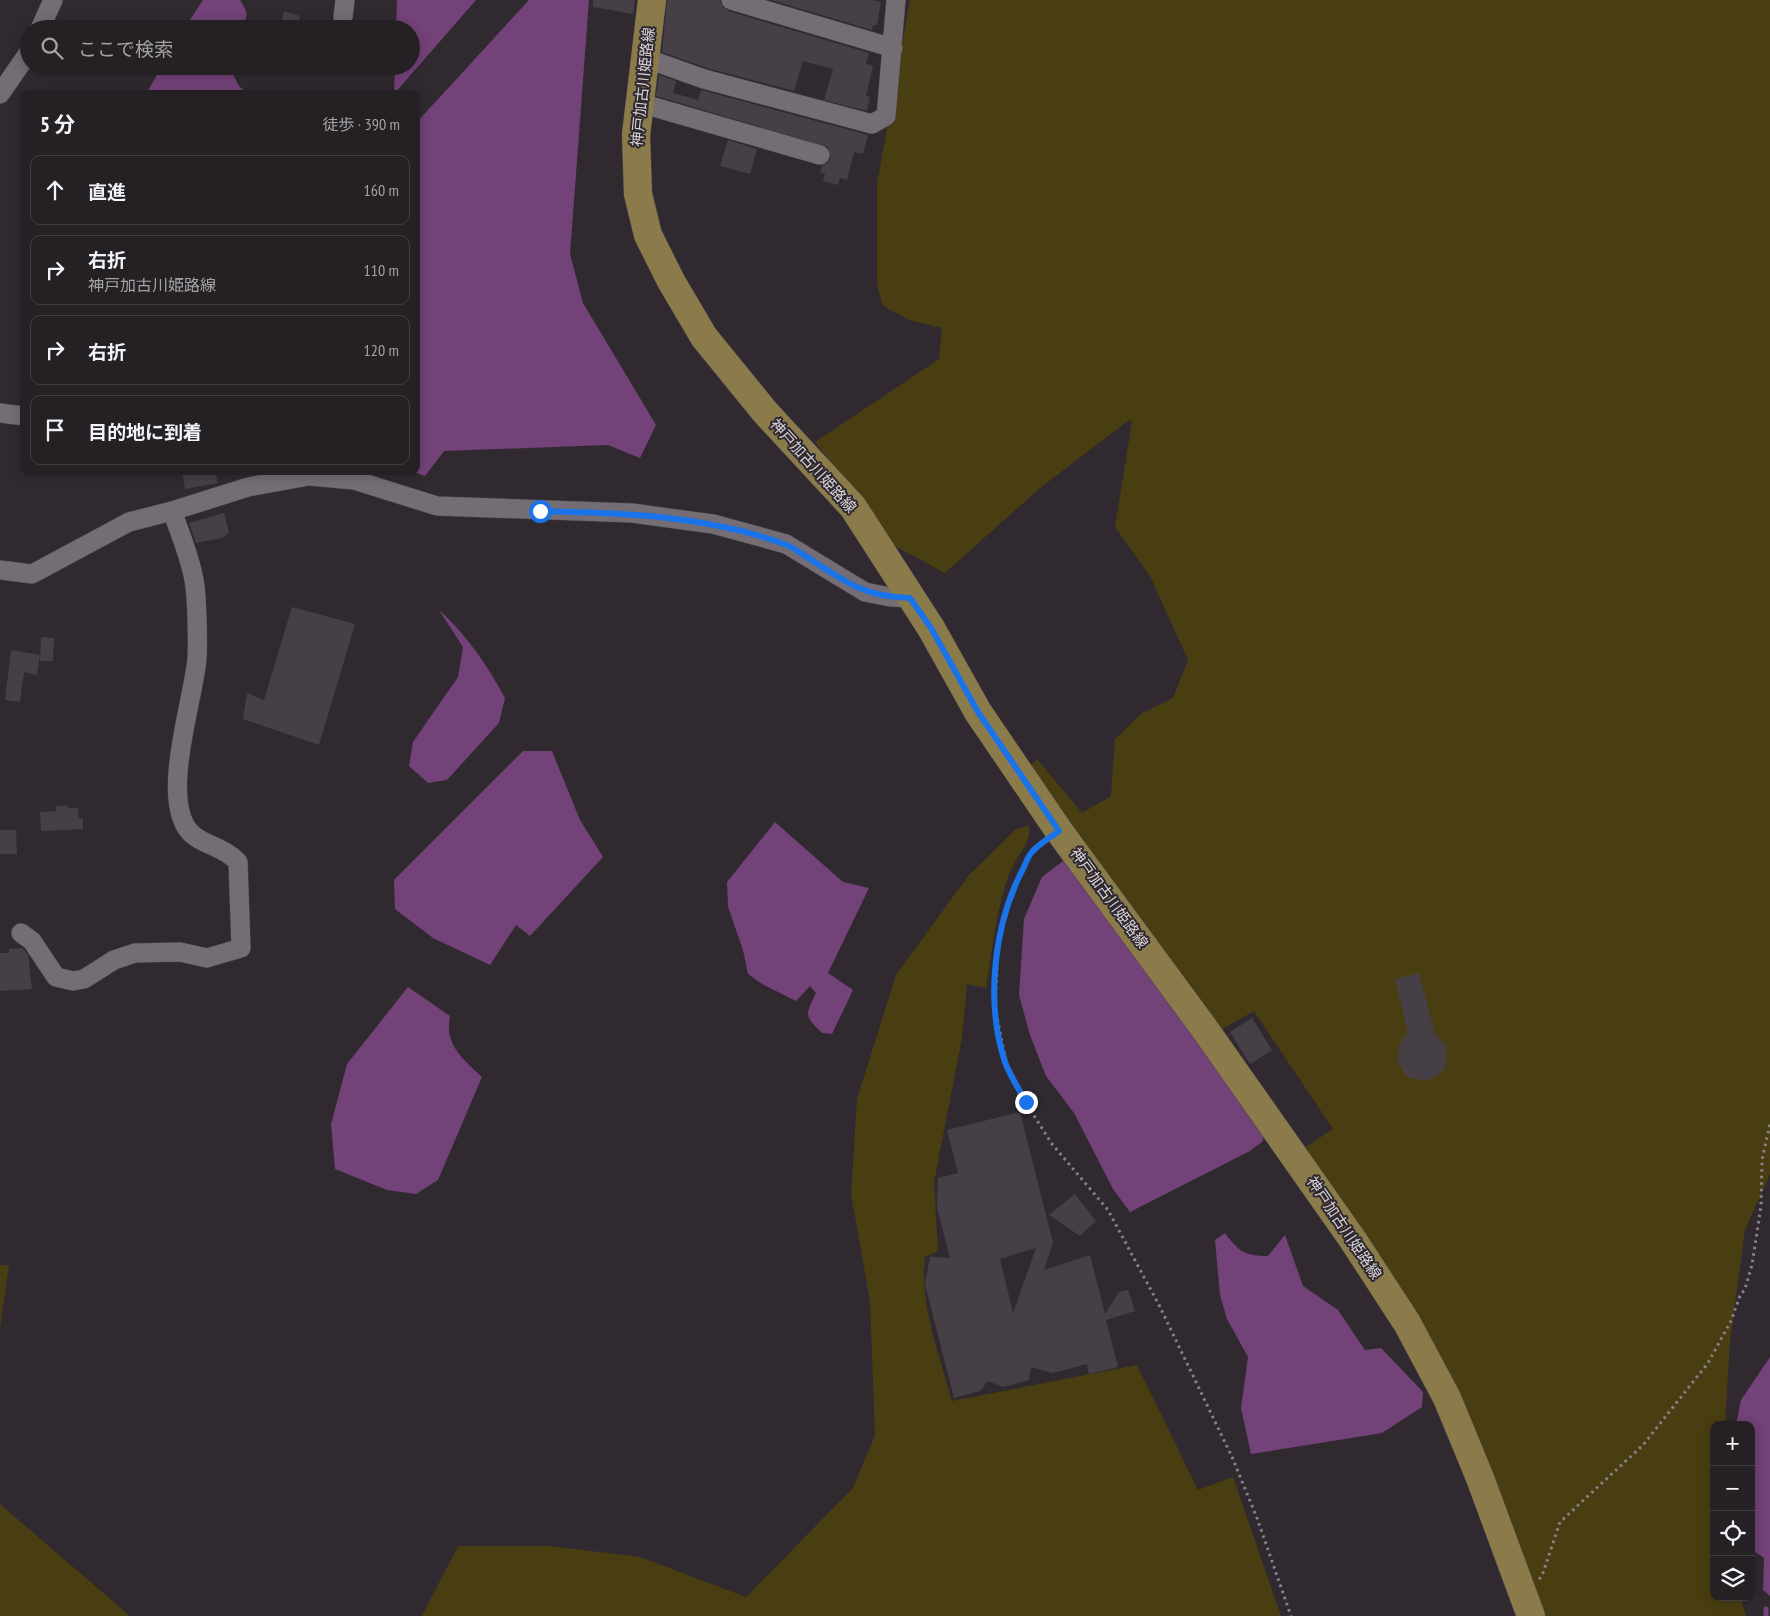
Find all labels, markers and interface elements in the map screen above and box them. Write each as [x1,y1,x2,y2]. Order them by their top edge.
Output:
search box [20,20,420,75]
street label: 神戸加古川姫路線 [627,26,658,148]
icon: search [38,34,66,62]
text: ここで検索 [78,37,173,61]
text: 5 分 [40,111,75,138]
text: 徒歩 · 390 m [322,114,400,134]
icon: ahead [41,176,69,204]
text: 直進 [88,180,126,204]
text: 160 m [364,180,399,200]
text: 右折 [88,248,126,272]
icon: right [41,256,69,284]
text: 110 m [364,260,399,280]
text: 神戸加古川姫路線 [88,275,216,295]
icon: right [41,336,69,364]
text: 右折 [88,340,126,364]
text: 120 m [364,340,399,360]
street label: 神戸加古川姫路線 [766,415,861,517]
icon: arrive [41,416,69,444]
text: 目的地に到着 [88,420,202,444]
route start [529,500,552,523]
street label: 神戸加古川姫路線 [1066,844,1152,952]
route end [1015,1091,1038,1114]
street label: 神戸加古川姫路線 [1303,1173,1386,1283]
map controls [1710,1421,1755,1601]
button: + [1710,1421,1755,1466]
button: − [1710,1466,1755,1511]
button: locate [1710,1511,1755,1556]
button: layers [1710,1556,1755,1601]

